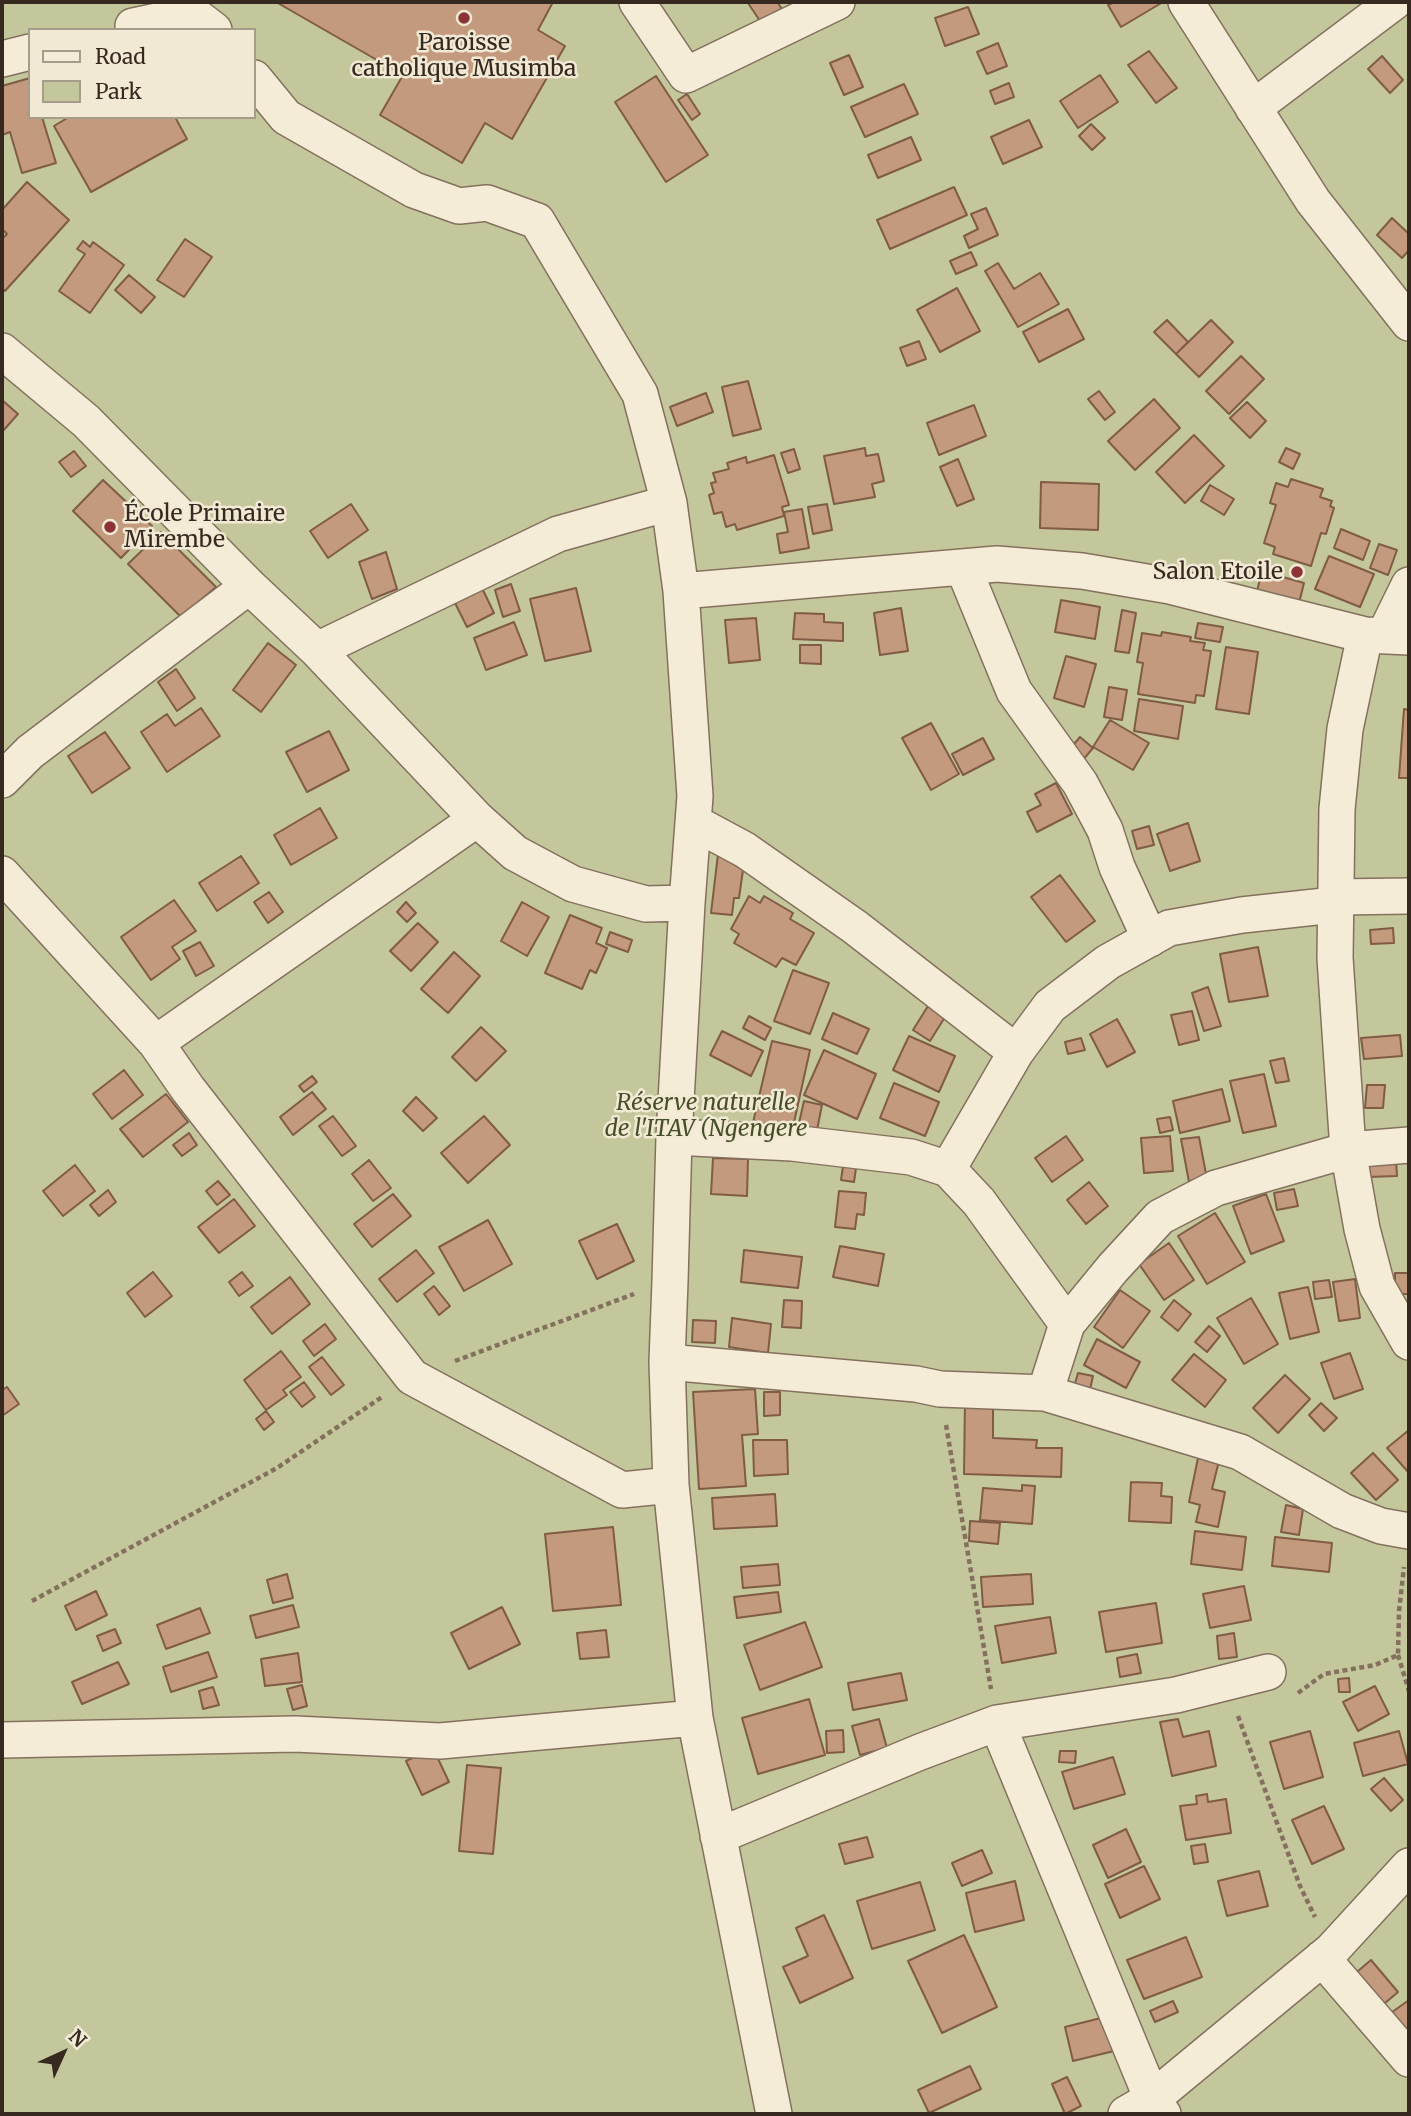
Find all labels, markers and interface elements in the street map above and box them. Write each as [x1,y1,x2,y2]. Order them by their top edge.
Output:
marker: Paroisse catholique Musimba [456,10,472,26]
legend [28,28,256,119]
place label: Paroisse catholique Musimba [352,29,576,83]
text: Road [95,43,146,70]
text: Park [95,78,142,105]
place label: École Primaire Mirembe [124,500,285,554]
marker: École Primaire Mirembe [102,519,118,535]
place label: Salon Etoile [1153,558,1283,586]
marker: Salon Etoile [1289,564,1305,580]
park label: Réserve naturelle de l'ITAV (Ngengere [604,1089,808,1143]
north arrow [28,2018,98,2088]
text: N [64,2024,92,2052]

